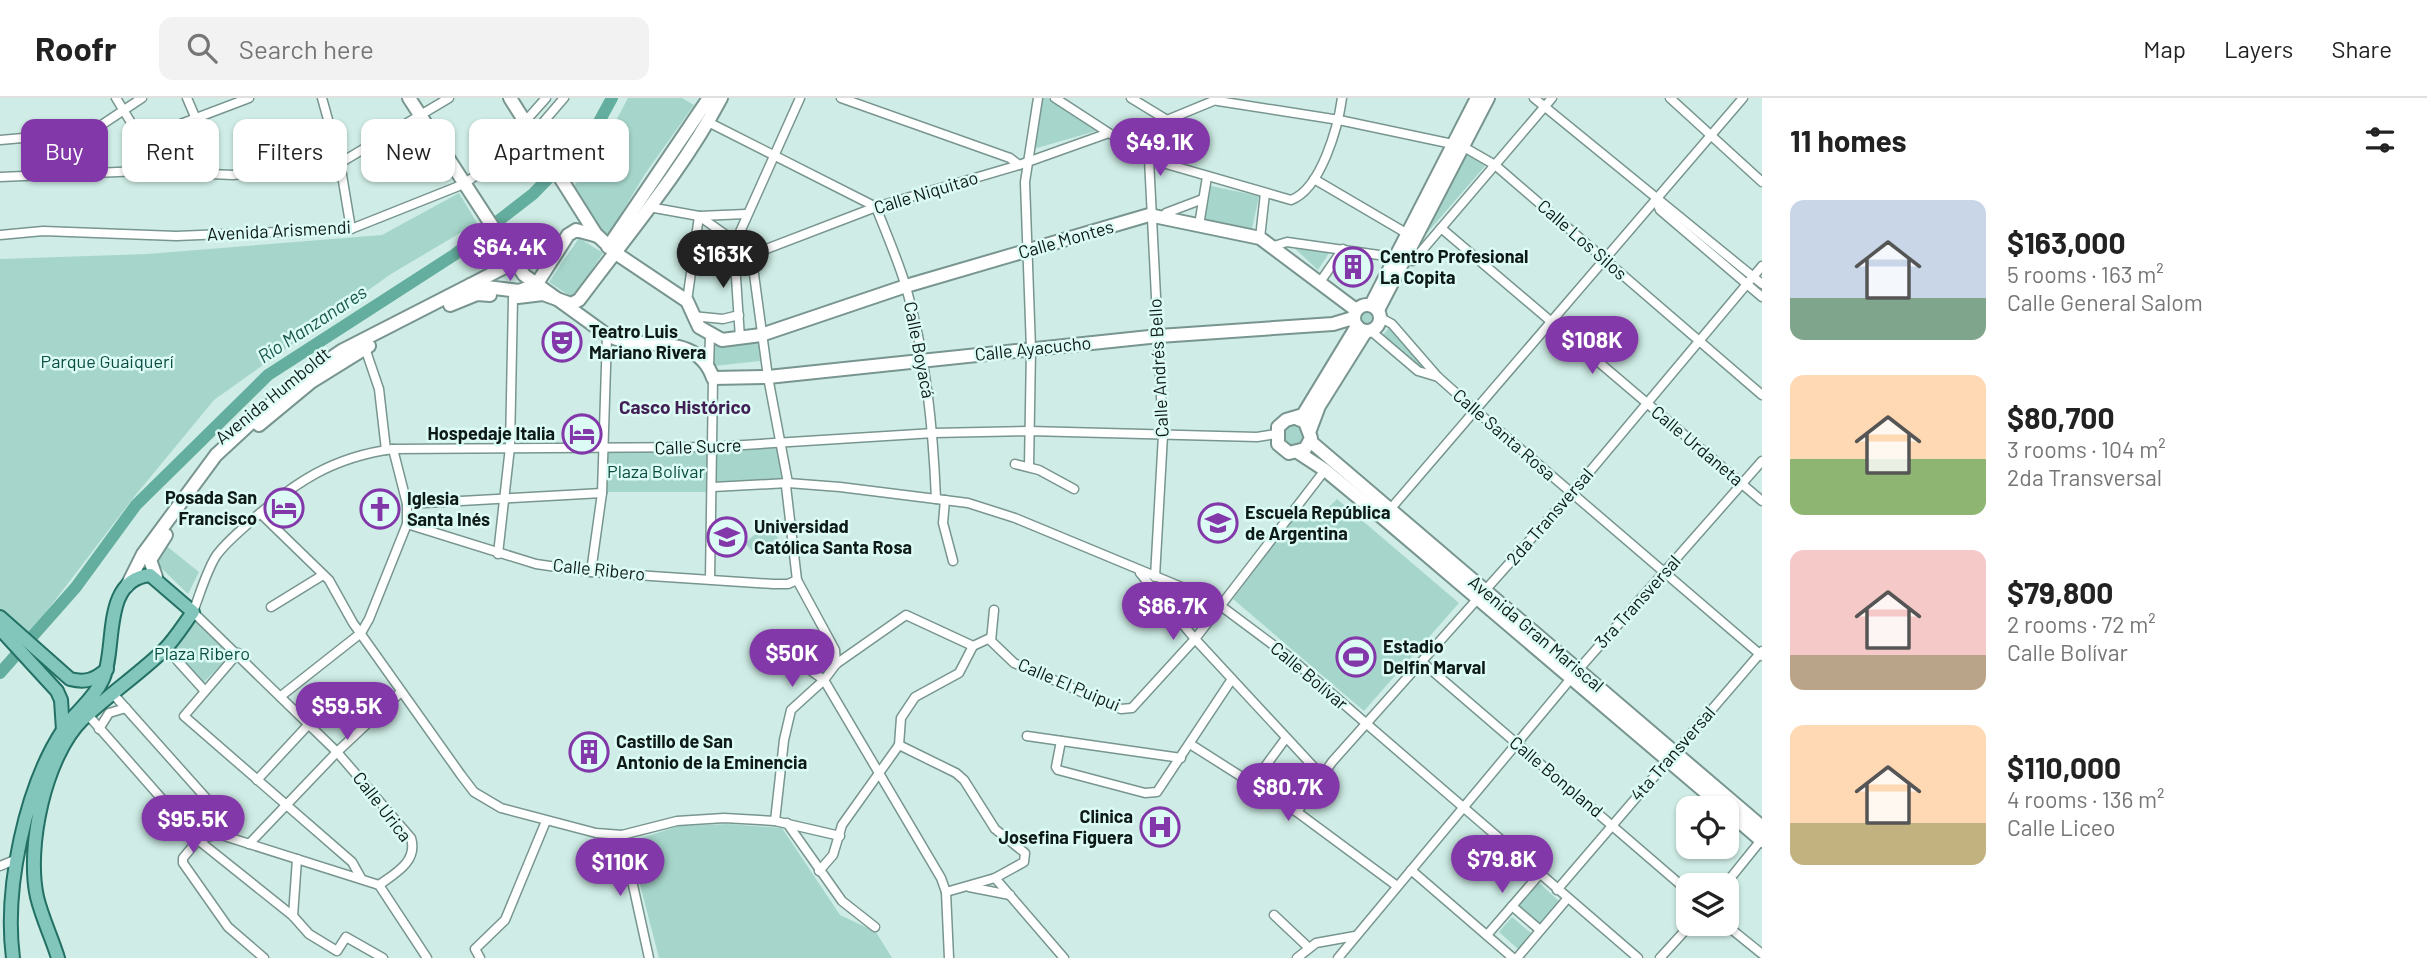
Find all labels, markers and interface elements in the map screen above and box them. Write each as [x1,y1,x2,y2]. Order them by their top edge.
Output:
search box [159,17,649,80]
text: Roofr [35,28,117,68]
icon: search [183,29,221,67]
text: Search here [239,33,374,64]
text: Map [2143,34,2186,63]
text: Layers [2224,34,2293,63]
text: Share [2331,34,2392,63]
pin: $49.1K [1103,118,1217,178]
chip: Buy [21,119,108,182]
chip: Rent [122,119,219,182]
chip: Filters [233,119,347,182]
chip: New [361,119,455,182]
chip: Apartment [469,119,629,182]
icon: filters [2361,121,2399,159]
text: 11 homes [1790,122,1907,158]
text: $49.1K [1126,127,1194,155]
street label: Calle Niquitao [871,166,981,218]
street label: Calle Los Silos [1533,194,1632,284]
street label: Avenida Arismendi [206,215,352,245]
street label: Calle Montes [1015,215,1116,263]
pin: $64.4K [453,223,567,283]
text: $163,000 [2007,224,2126,260]
icon: home [1846,228,1930,312]
pin: $163K [674,230,772,290]
text: $64.4K [473,232,547,260]
text: $163K [693,239,753,267]
place label: Centro Profesional La Copita [1380,245,1528,288]
building icon: Centro Profesional La Copita [1332,246,1374,288]
text: 5 rooms · 163 m² [2007,260,2164,288]
water label: Río Manzanares [253,280,371,367]
text: Calle General Salom [2007,288,2203,316]
street label: Calle Andrés Bello [1143,298,1173,438]
street label: Calle Boyacá [900,300,940,400]
pin: $108K [1543,316,1641,376]
place label: Teatro Luis Mariano Rivera [589,320,706,363]
theatre icon: Teatro Luis Mariano Rivera [541,321,583,363]
text: $108K [1561,325,1623,353]
street label: Calle Ayacucho [974,331,1092,365]
street label: Avenida Humboldt [210,342,334,448]
park label: Parque Guaiquerí [41,350,174,372]
street label: Calle Santa Rosa [1449,384,1560,485]
district label: Casco Histórico [619,395,751,418]
text: $80,700 [2007,399,2115,435]
street label: Calle Urdaneta [1647,400,1748,490]
icon: home [1846,403,1930,487]
hotel icon: Hospedaje Italia [561,413,603,455]
place label: Hospedaje Italia [427,422,555,444]
street label: Calle Sucre [654,433,742,459]
text: 3 rooms · 104 m² [2007,435,2166,463]
park label: Plaza Bolívar [607,460,705,482]
street label: 2da Transversal [1501,463,1597,569]
text: 2da Transversal [2007,463,2162,491]
place label: Posada San Francisco [165,486,257,529]
hotel icon: Posada San Francisco [263,487,305,529]
place label: Iglesia Santa Inés [407,487,490,530]
church icon: Iglesia Santa Inés [359,488,401,530]
place label: Escuela República de Argentina [1245,501,1391,544]
school or university icon: Escuela República de Argentina [1197,502,1239,544]
place label: Universidad Católica Santa Rosa [754,515,912,558]
school or university icon: Universidad Católica Santa Rosa [706,516,748,558]
street label: 3ra Transversal [1590,550,1685,652]
street label: Calle Ribero [552,553,646,585]
street label: Avenida Gran Mariscal [1465,570,1609,696]
text: $79,800 [2007,574,2113,610]
icon: home [1846,578,1930,662]
pin: $86.7K [1116,582,1230,642]
text: $86.7K [1138,591,1208,619]
text: 2 rooms · 72 m² [2007,610,2156,638]
pin: $50K [751,630,833,689]
place label: Estadio Delfin Marval [1383,635,1486,678]
street label: Calle Bolívar [1266,636,1353,714]
sports icon: Estadio Delfin Marval [1335,636,1377,678]
text: $50K [765,638,819,666]
text: Calle Bolívar [2007,638,2128,666]
park label: Plaza Ribero [154,642,250,664]
street label: Calle El Puipui [1015,653,1124,716]
pin: $59.5K [290,682,404,742]
text: $59.5K [312,691,382,719]
street label: 4ta Transversal [1625,701,1719,805]
place label: Castillo de San Antonio de la Eminencia [616,730,807,773]
building icon: Castillo de San Antonio de la Eminencia [568,731,610,773]
street label: Calle Bonpland [1506,731,1608,822]
text: $110,000 [2007,749,2121,785]
icon: home [1846,753,1930,837]
pin: $80.7K [1231,764,1345,823]
street label: Calle Urica [349,767,417,846]
text: $80.7K [1253,772,1323,800]
text: 4 rooms · 136 m² [2007,785,2165,813]
pin: $95.5K [136,796,250,855]
map controls [1676,796,1739,936]
button: locate [1676,796,1739,859]
text: $95.5K [158,804,228,832]
place label: Clinica Josefina Figuera [999,805,1133,848]
hospital icon: Clinica Josefina Figuera [1139,806,1181,848]
text: Calle Liceo [2007,813,2116,841]
pin: $79.8K [1445,836,1559,895]
pin: $110K [571,838,669,898]
text: $79.8K [1467,844,1537,872]
text: $110K [591,847,649,875]
button: layers [1676,873,1739,936]

